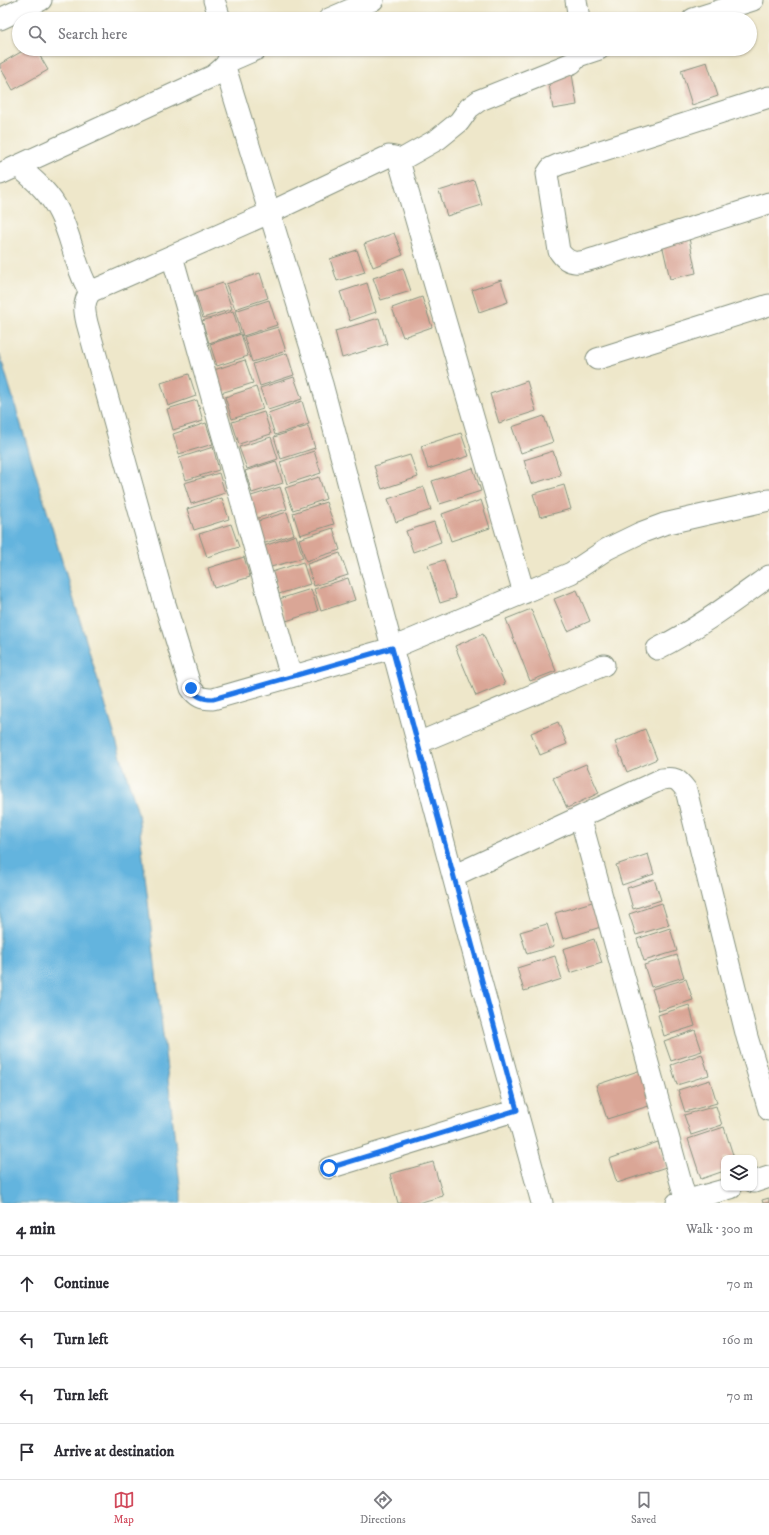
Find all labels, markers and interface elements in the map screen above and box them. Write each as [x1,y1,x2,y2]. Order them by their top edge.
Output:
search box [12,12,757,56]
icon: search [26,23,48,45]
text: Search here [58,25,127,44]
route end [182,679,200,697]
map controls [721,1155,757,1191]
button: layers [721,1155,757,1191]
route start [320,1159,338,1177]
text: 4 min [16,1218,55,1240]
text: Walk · 300 m [686,1221,753,1237]
icon: ahead [16,1273,38,1295]
text: Continue [54,1274,109,1293]
text: 70 m [727,1276,753,1292]
icon: left [16,1329,38,1351]
text: Turn left [54,1330,108,1349]
text: 160 m [722,1332,753,1348]
icon: left [16,1385,38,1407]
text: Turn left [54,1386,108,1405]
text: 70 m [727,1388,753,1404]
icon: arrive [16,1441,38,1463]
text: Arrive at destination [54,1442,174,1461]
tab: Map [113,1489,135,1527]
tab: Directions [360,1489,406,1527]
tab: Saved [631,1489,656,1527]

